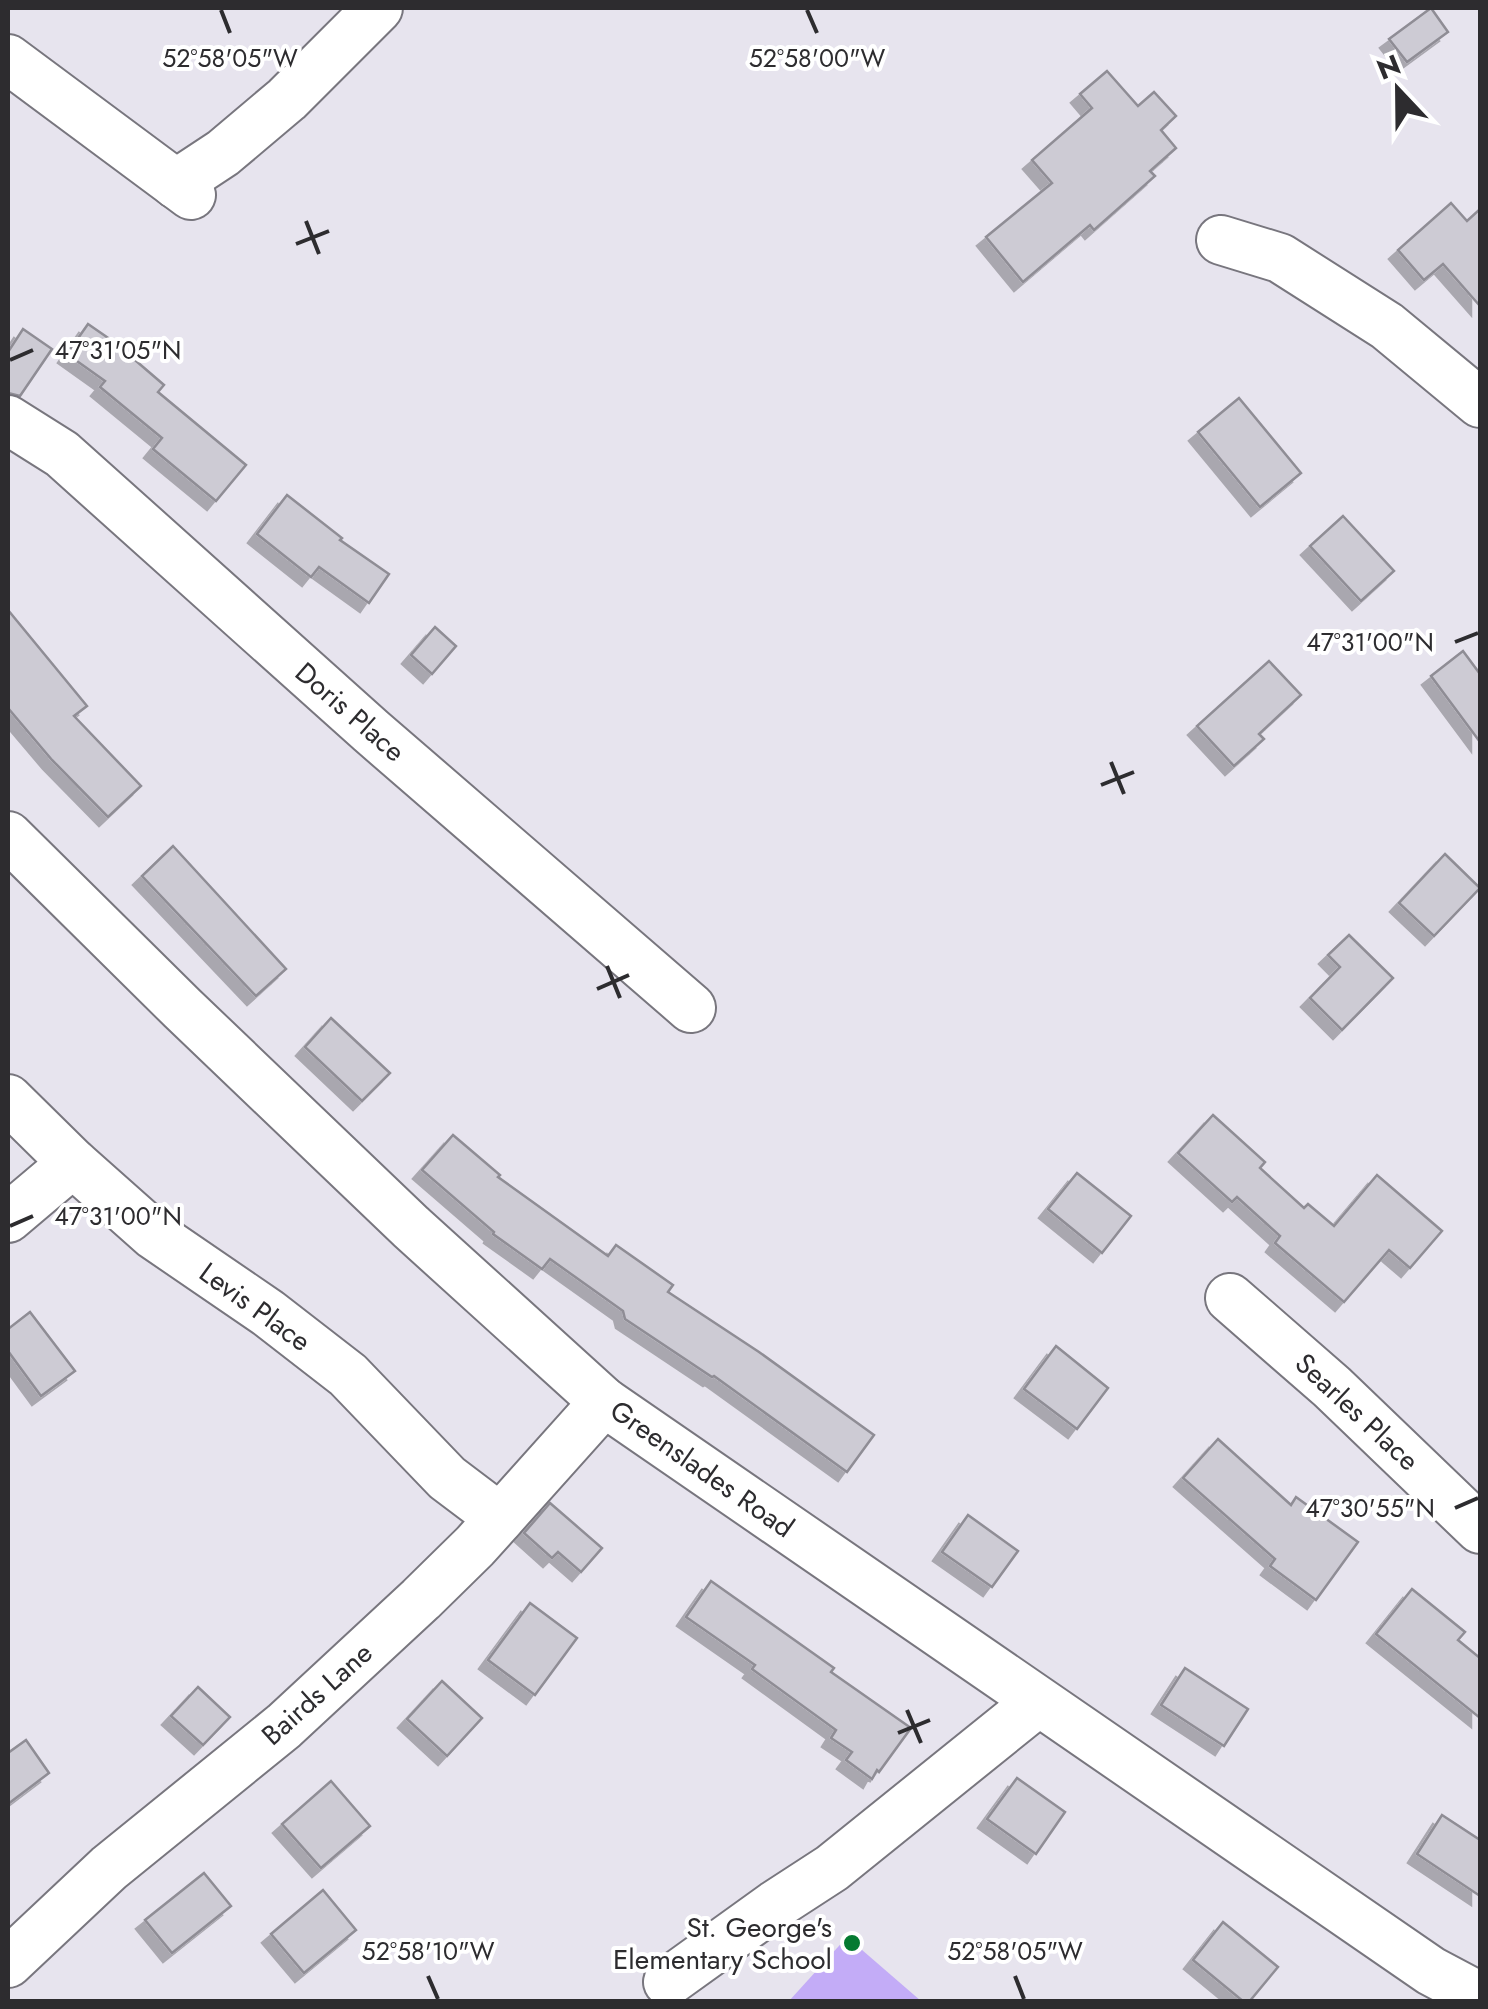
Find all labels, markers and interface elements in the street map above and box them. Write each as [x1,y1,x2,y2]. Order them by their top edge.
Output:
text: 52°58'05"W [162,40,298,76]
text: 52°58'00"W [749,40,886,76]
north arrow [1348,40,1448,140]
text: N [1371,44,1407,90]
text: 47°31'05"N [55,332,181,368]
text: 47°31'00"N [1306,624,1434,660]
street label: Doris Place [286,653,414,771]
text: 47°31'00"N [54,1198,182,1234]
street label: Levis Place [191,1253,319,1361]
street label: Searles Place [1286,1344,1428,1480]
street label: Greenslades Road [602,1390,802,1548]
text: 47°30'55"N [1305,1490,1435,1526]
street label: Bairds Lane [252,1633,382,1755]
place label: St. George's Elementary School [613,1907,832,1980]
marker: St. George's Elementary School [841,1932,863,1954]
text: 52°58'10"W [362,1933,495,1969]
text: 52°58'05"W [947,1933,1083,1969]

